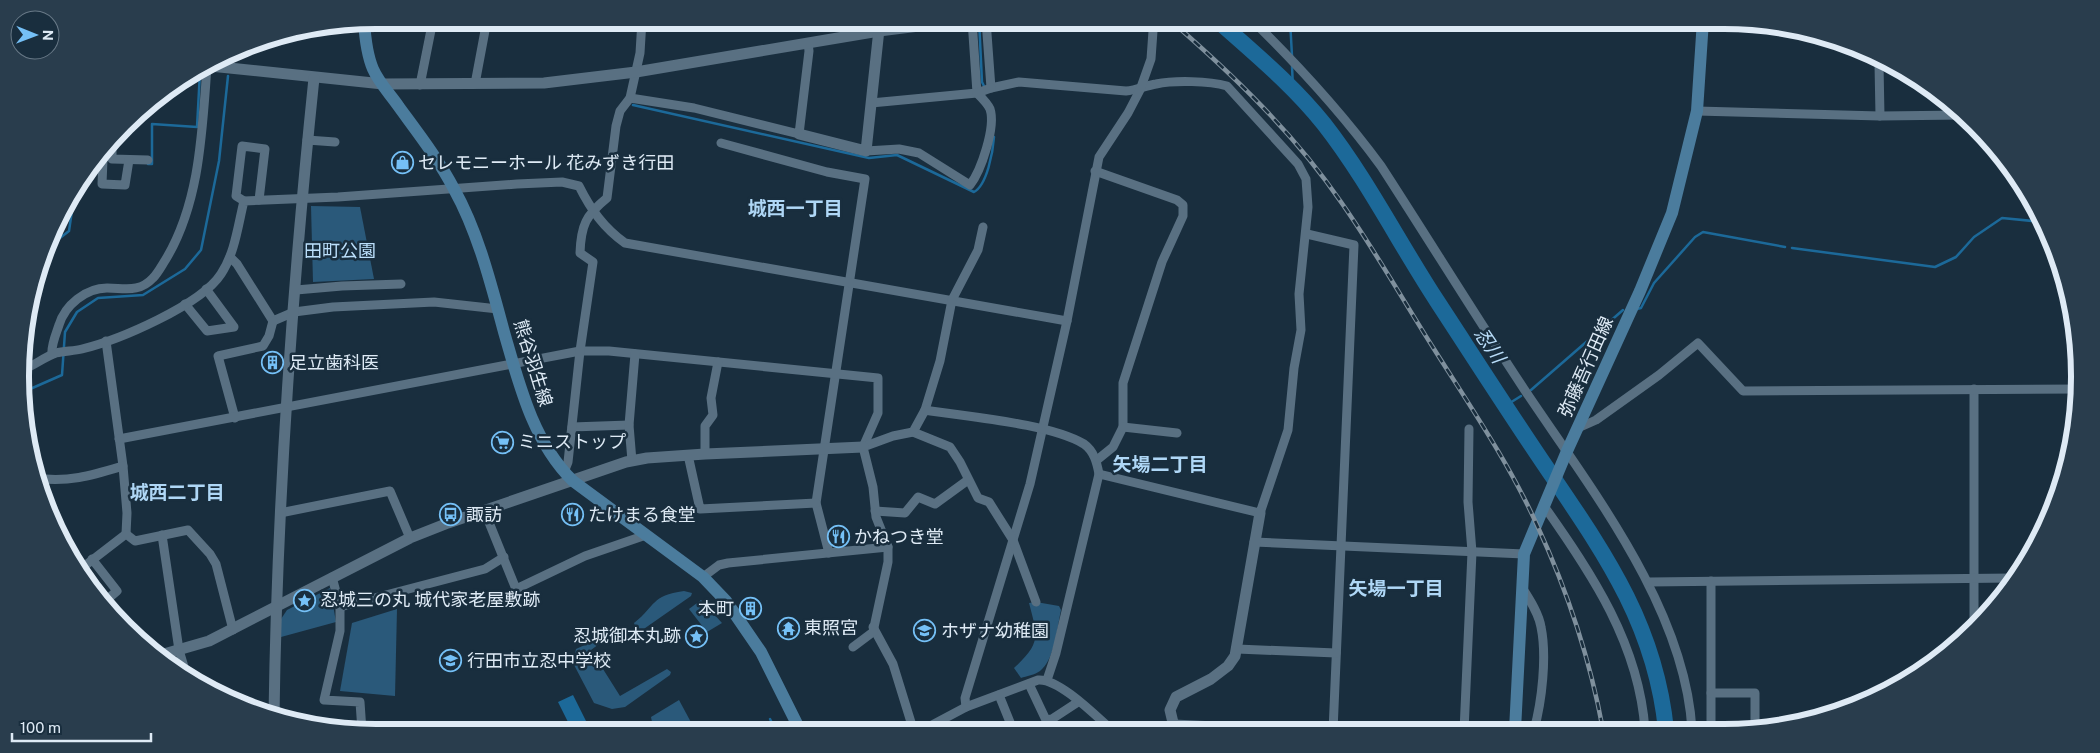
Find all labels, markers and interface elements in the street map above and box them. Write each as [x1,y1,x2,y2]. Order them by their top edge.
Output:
north arrow [10,10,60,60]
text: N [40,30,56,41]
shop icon: セレモニーホール 花みずき行田 [390,151,414,175]
place label: セレモニーホール 花みずき行田 [418,152,674,173]
district label: 城西一丁目 [747,197,843,219]
park label: 田町公園 [304,240,376,261]
street label: 弥藤吾行田線 [1554,313,1617,420]
street label: 熊谷羽生線 [510,317,557,409]
water label: 忍川 [1470,323,1511,369]
building icon: 足立歯科医 [261,351,285,375]
place label: 足立歯科医 [289,352,379,373]
supermarket icon: ミニストップ [490,430,514,454]
place label: ミニストップ [518,431,626,452]
district label: 矢場二丁目 [1112,453,1208,475]
district label: 城西二丁目 [129,481,225,503]
bus stop icon: 諏訪 [438,503,462,527]
restaurant icon: たけまる食堂 [560,503,584,527]
place label: 諏訪 [466,504,502,525]
place label: たけまる食堂 [588,504,696,525]
restaurant icon: かねつき堂 [826,525,850,549]
place label: かねつき堂 [854,526,944,547]
district label: 矢場一丁目 [1348,577,1444,599]
place icon: 忍城三の丸 城代家老屋敷跡 [292,588,316,612]
place label: 忍城三の丸 城代家老屋敷跡 [320,589,540,610]
building icon: 本町 [738,597,762,621]
place label: 本町 [698,598,734,619]
temple icon: 東照宮 [776,616,800,640]
place label: 東照宮 [804,617,858,638]
school or university icon: ホザナ幼稚園 [913,619,937,643]
place label: ホザナ幼稚園 [941,620,1049,641]
place icon: 忍城御本丸跡 [685,624,709,648]
place label: 忍城御本丸跡 [573,625,681,646]
school or university icon: 行田市立忍中学校 [439,649,463,673]
place label: 行田市立忍中学校 [467,650,611,671]
scale bar [12,710,151,742]
text: 100 m [20,719,61,736]

